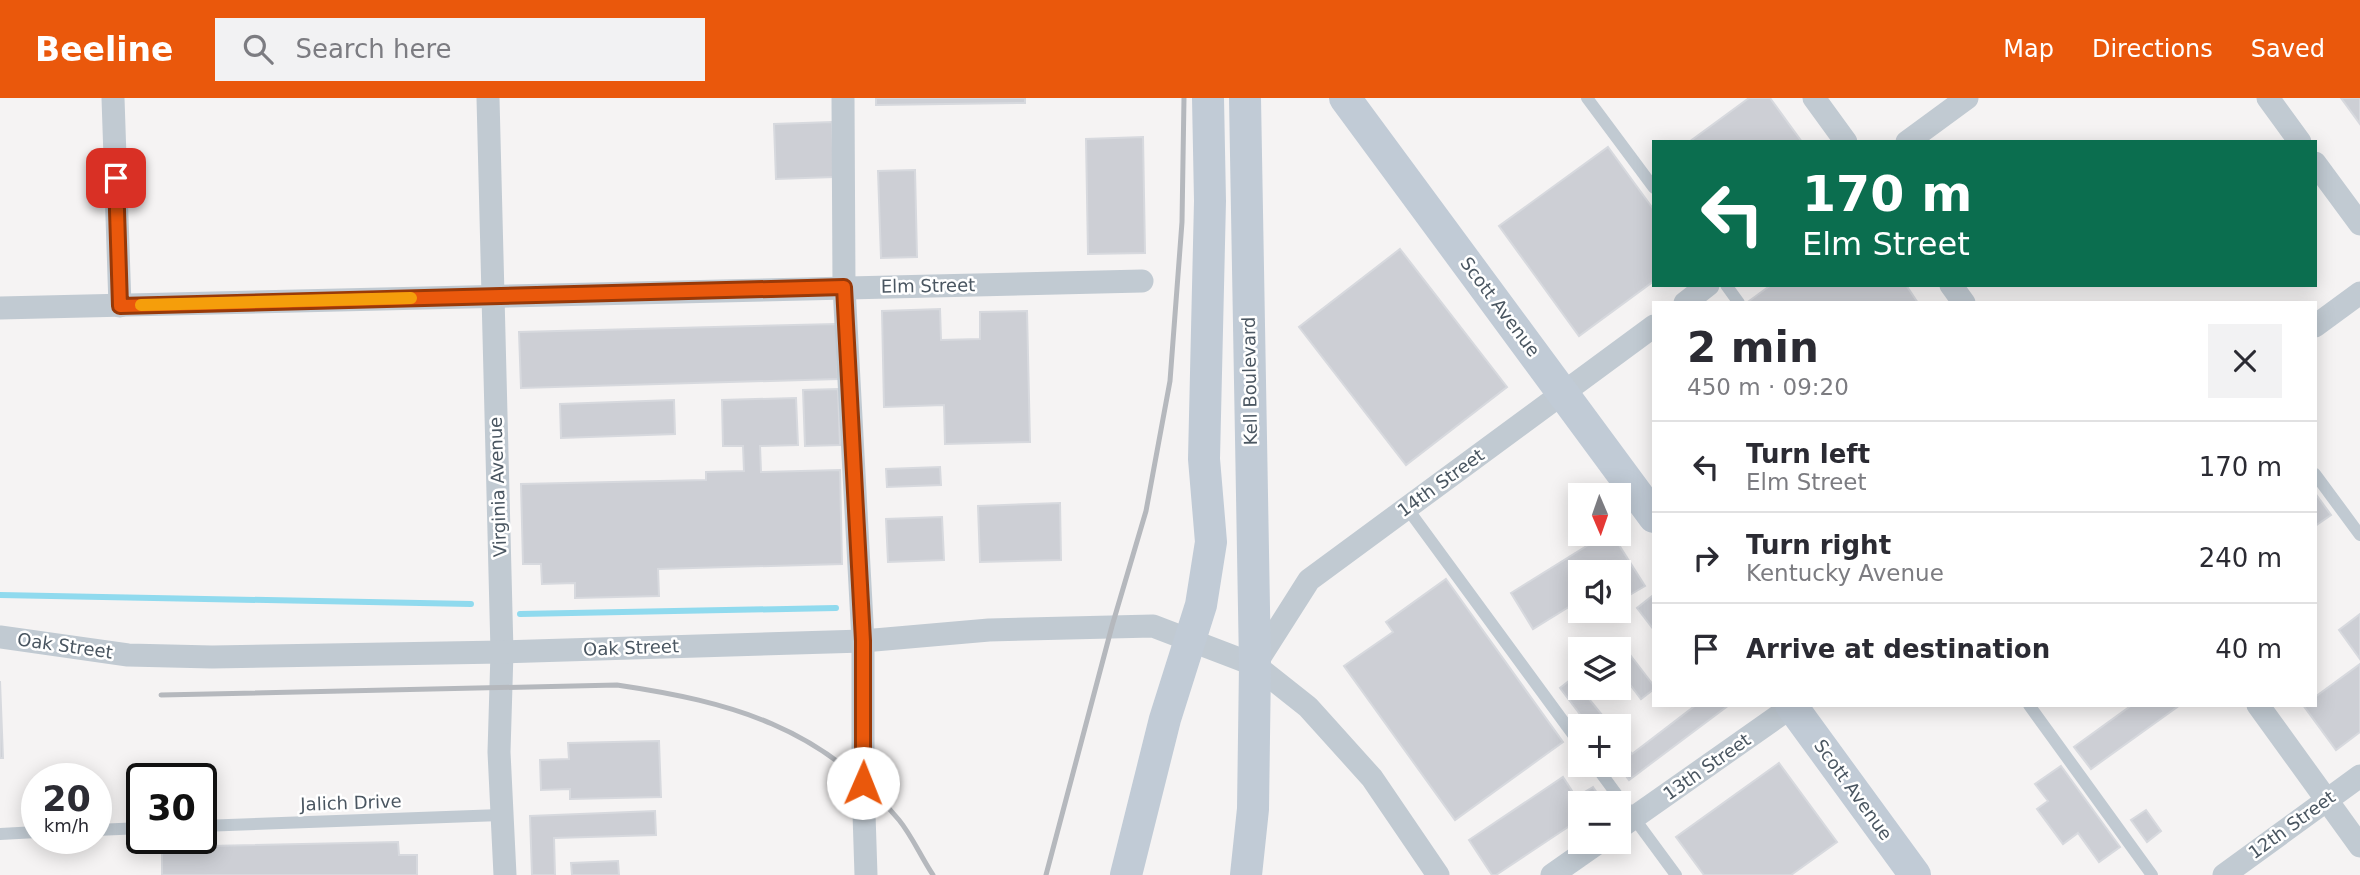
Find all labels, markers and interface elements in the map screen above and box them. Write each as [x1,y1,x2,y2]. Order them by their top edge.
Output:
search box [215,18,705,81]
text: Beeline [35,30,173,69]
icon: search [239,30,277,68]
text: Search here [295,34,452,64]
text: Map [2003,35,2054,63]
text: Directions [2092,35,2213,63]
text: Saved [2251,35,2325,63]
pin [86,148,146,208]
icon: arrive [97,159,135,197]
text: 170 m [1802,166,1972,223]
icon: left [1687,168,1778,259]
text: Elm Street [1802,225,1970,263]
street label: Scott Avenue [1456,253,1545,361]
street label: Elm Street [881,274,975,297]
street label: Kell Boulevard [1238,316,1261,446]
text: 2 min [1687,323,1819,372]
button: close [2208,324,2282,398]
text: 450 m · 09:20 [1687,374,1849,400]
street label: Virginia Avenue [485,416,510,558]
text: Turn left [1746,439,1870,469]
street label: 14th Street [1393,444,1488,521]
icon: left [1687,448,1725,486]
text: 170 m [2199,452,2282,482]
text: Elm Street [1746,469,1867,495]
north arrow [1568,483,1631,546]
map controls [1568,483,1631,854]
text: Turn right [1746,530,1891,560]
icon: right [1687,539,1725,577]
text: 240 m [2199,543,2282,573]
button: sound [1568,560,1631,623]
text: Kentucky Avenue [1746,560,1944,586]
street label: Oak Street [16,628,114,663]
icon: arrive [1687,630,1725,668]
text: Arrive at destination [1746,634,2050,664]
text: 40 m [2215,634,2282,664]
street label: Oak Street [583,635,679,660]
button: layers [1568,637,1631,700]
button: + [1568,714,1631,777]
street label: 13th Street [1659,729,1754,804]
street label: Scott Avenue [1810,735,1897,844]
position arrow [826,746,900,820]
speed limit sign: 30 [126,763,217,854]
text: 20 [42,779,91,819]
street label: 12th Street [2244,786,2339,863]
street label: Jalich Drive [299,790,402,815]
button: − [1568,791,1631,854]
text: km/h [44,815,89,836]

